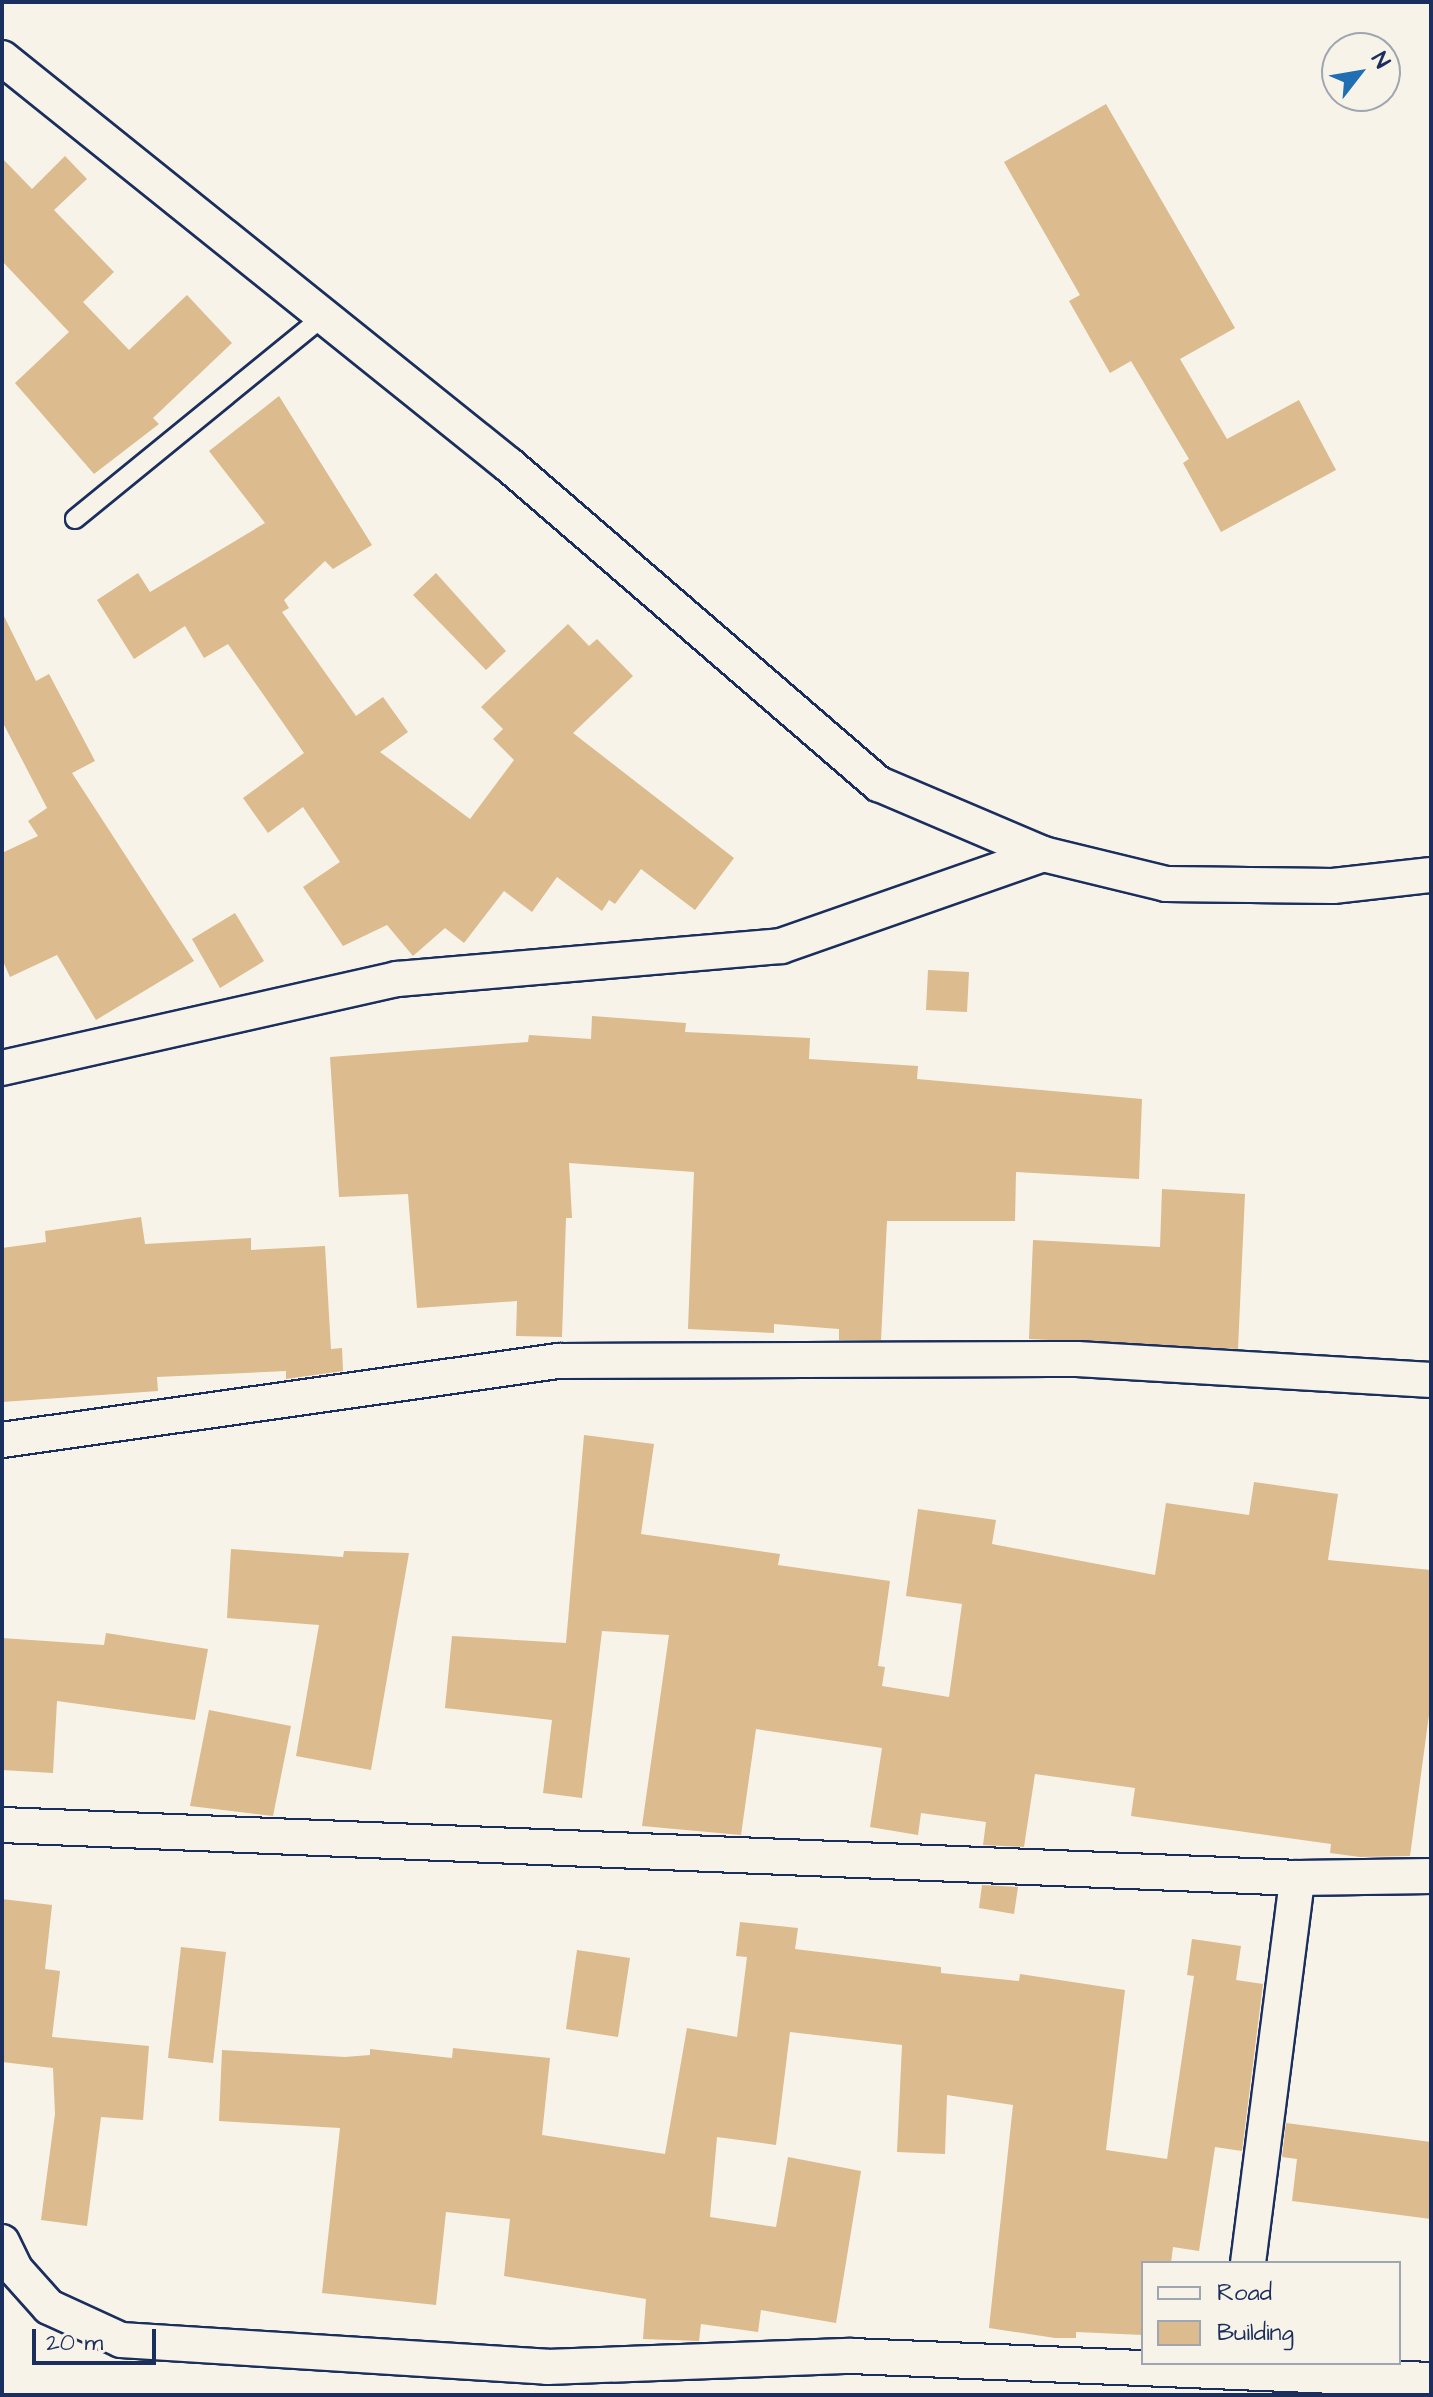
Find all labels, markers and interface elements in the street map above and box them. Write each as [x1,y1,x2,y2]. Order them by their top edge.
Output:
north arrow [1321,32,1401,112]
text: N [1363,47,1397,74]
legend [1141,2261,1401,2365]
text: Road [1217,2276,1272,2310]
scale bar [36,2313,160,2363]
text: Building [1217,2316,1294,2350]
text: 20 m [46,2326,103,2360]

